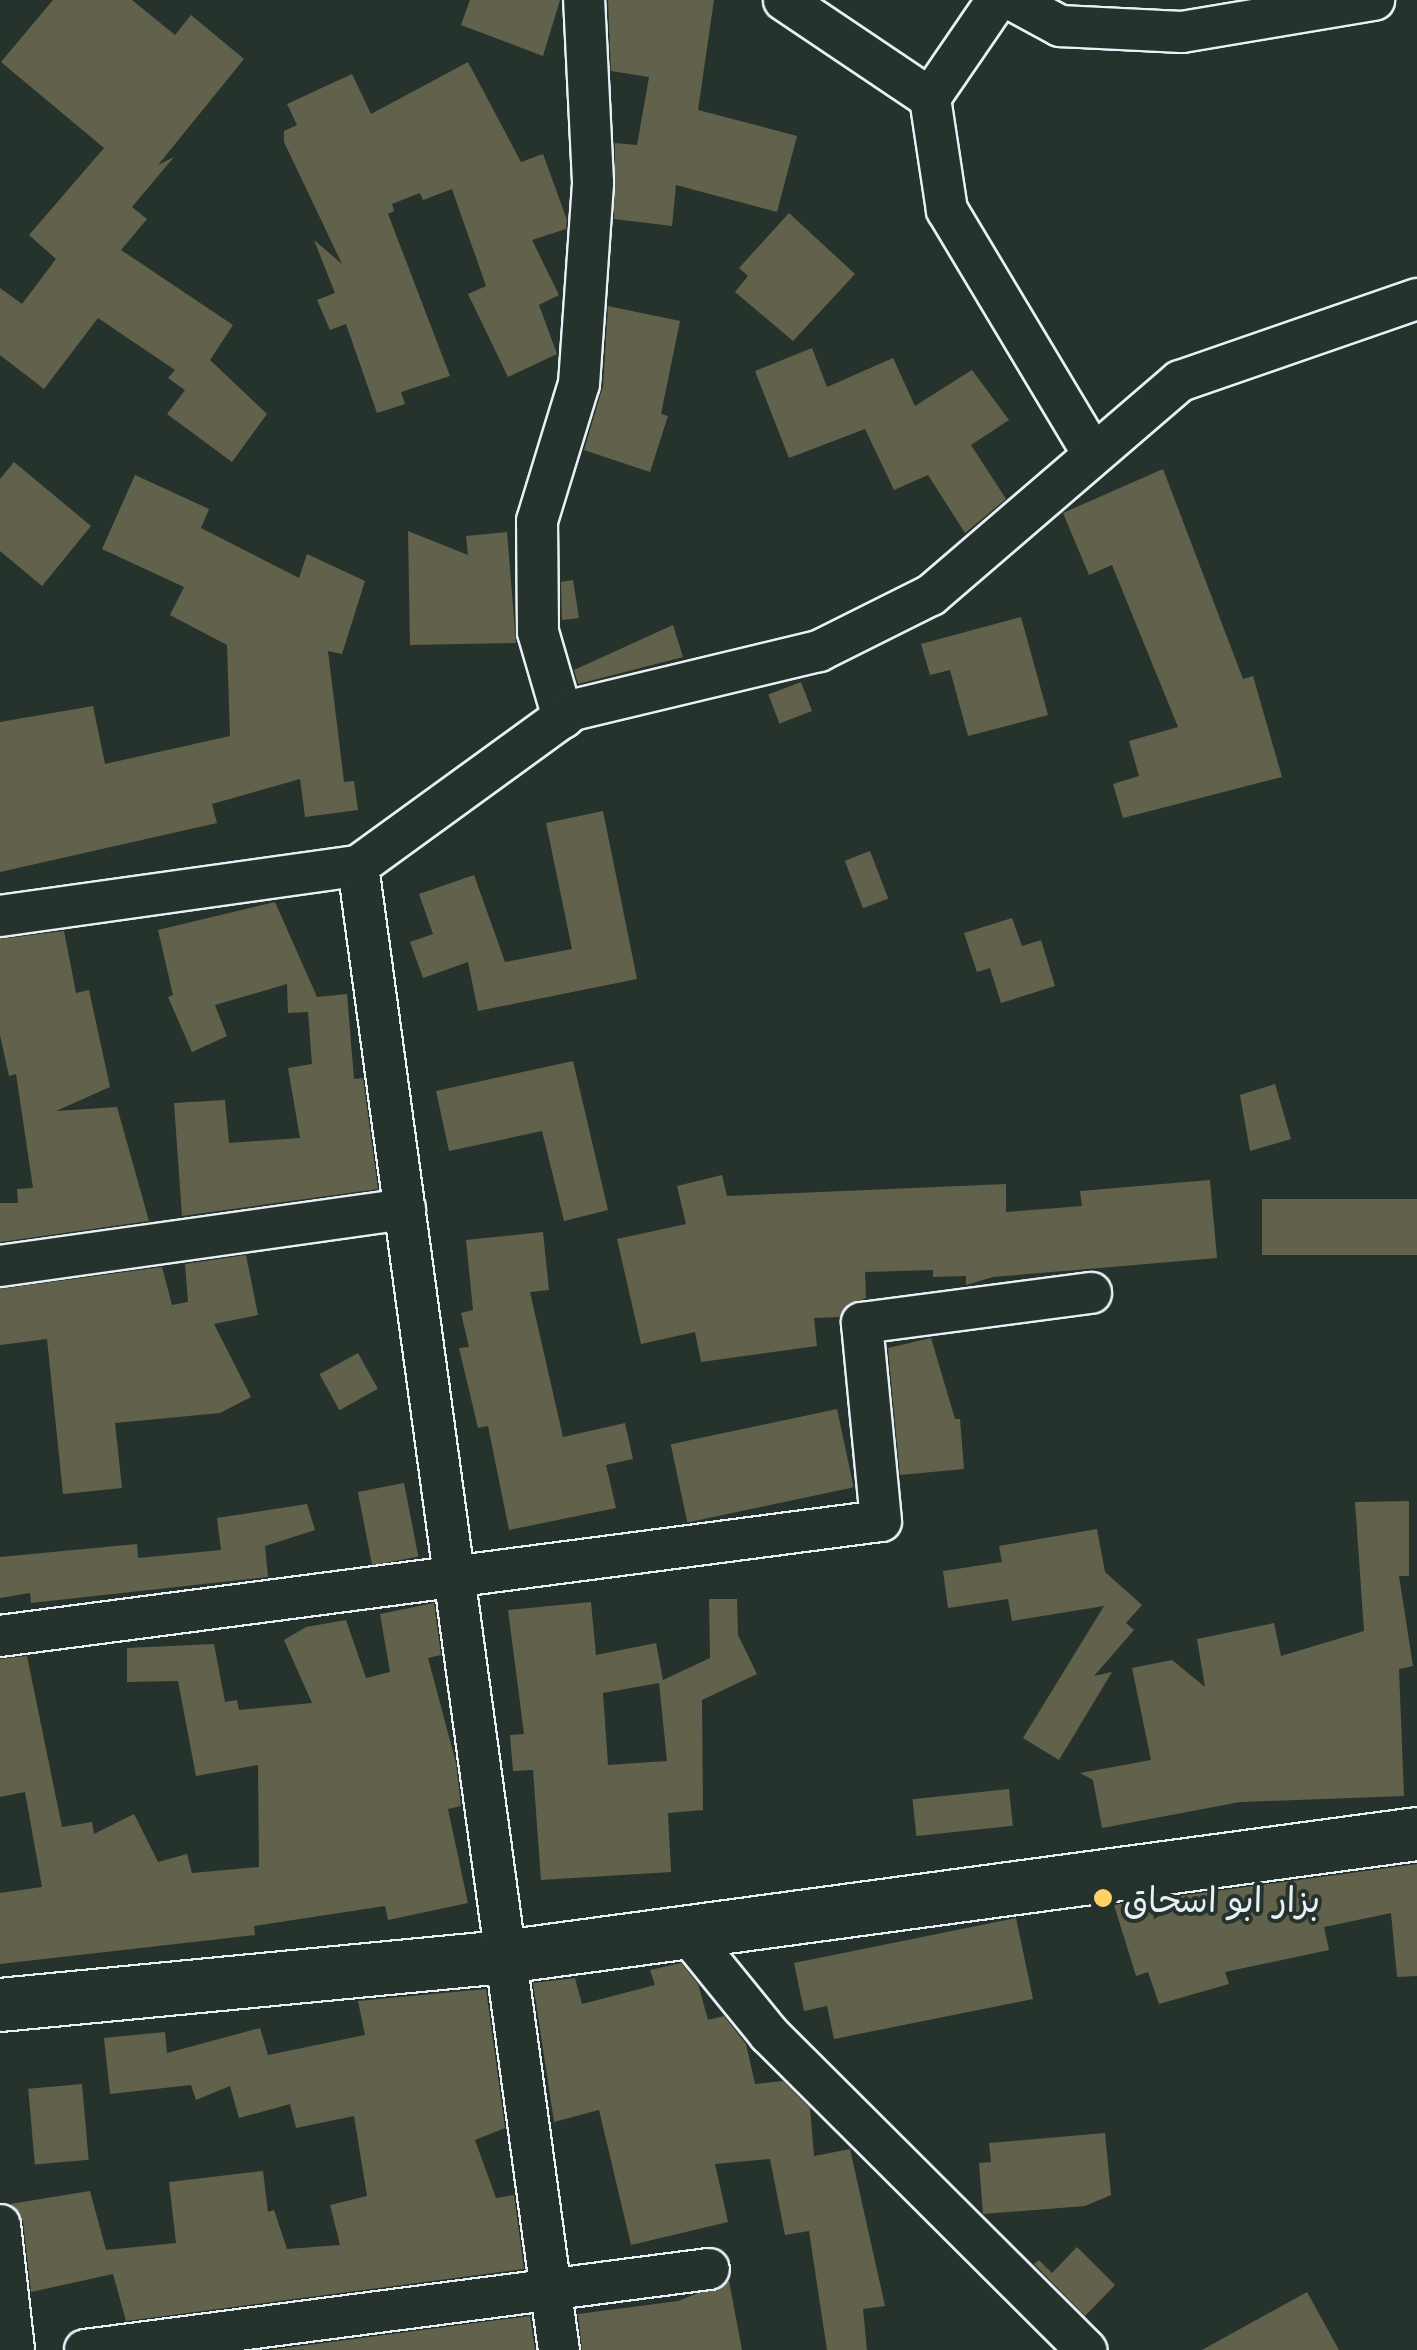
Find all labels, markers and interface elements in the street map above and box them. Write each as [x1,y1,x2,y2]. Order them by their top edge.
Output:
place label: بزار ابو اسحاق [1123,1877,1320,1919]
marker: بزار ابو اسحاق [1092,1887,1114,1909]

